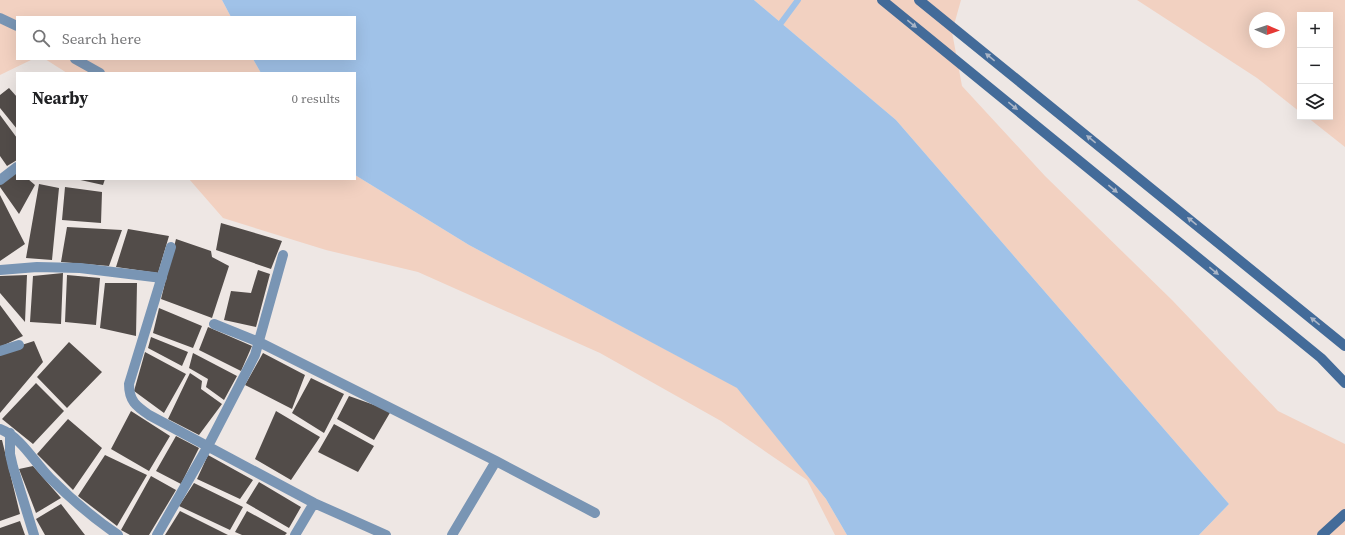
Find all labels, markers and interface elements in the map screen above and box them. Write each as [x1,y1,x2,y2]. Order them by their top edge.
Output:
north arrow [1249,12,1285,48]
map controls [1297,12,1333,120]
button: + [1297,12,1333,48]
search box [16,16,356,60]
one-way arrow [906,20,917,29]
icon: search [30,27,52,49]
text: Search here [62,28,141,49]
button: − [1297,48,1333,84]
one-way arrow [985,53,996,62]
button: layers [1297,84,1333,120]
text: Nearby [32,86,88,110]
text: 0 results [292,90,340,107]
one-way arrow [1008,102,1018,111]
one-way arrow [1086,135,1097,144]
one-way arrow [1108,184,1119,193]
one-way arrow [1187,217,1197,226]
one-way arrow [1208,267,1219,276]
one-way arrow [1309,317,1320,325]

